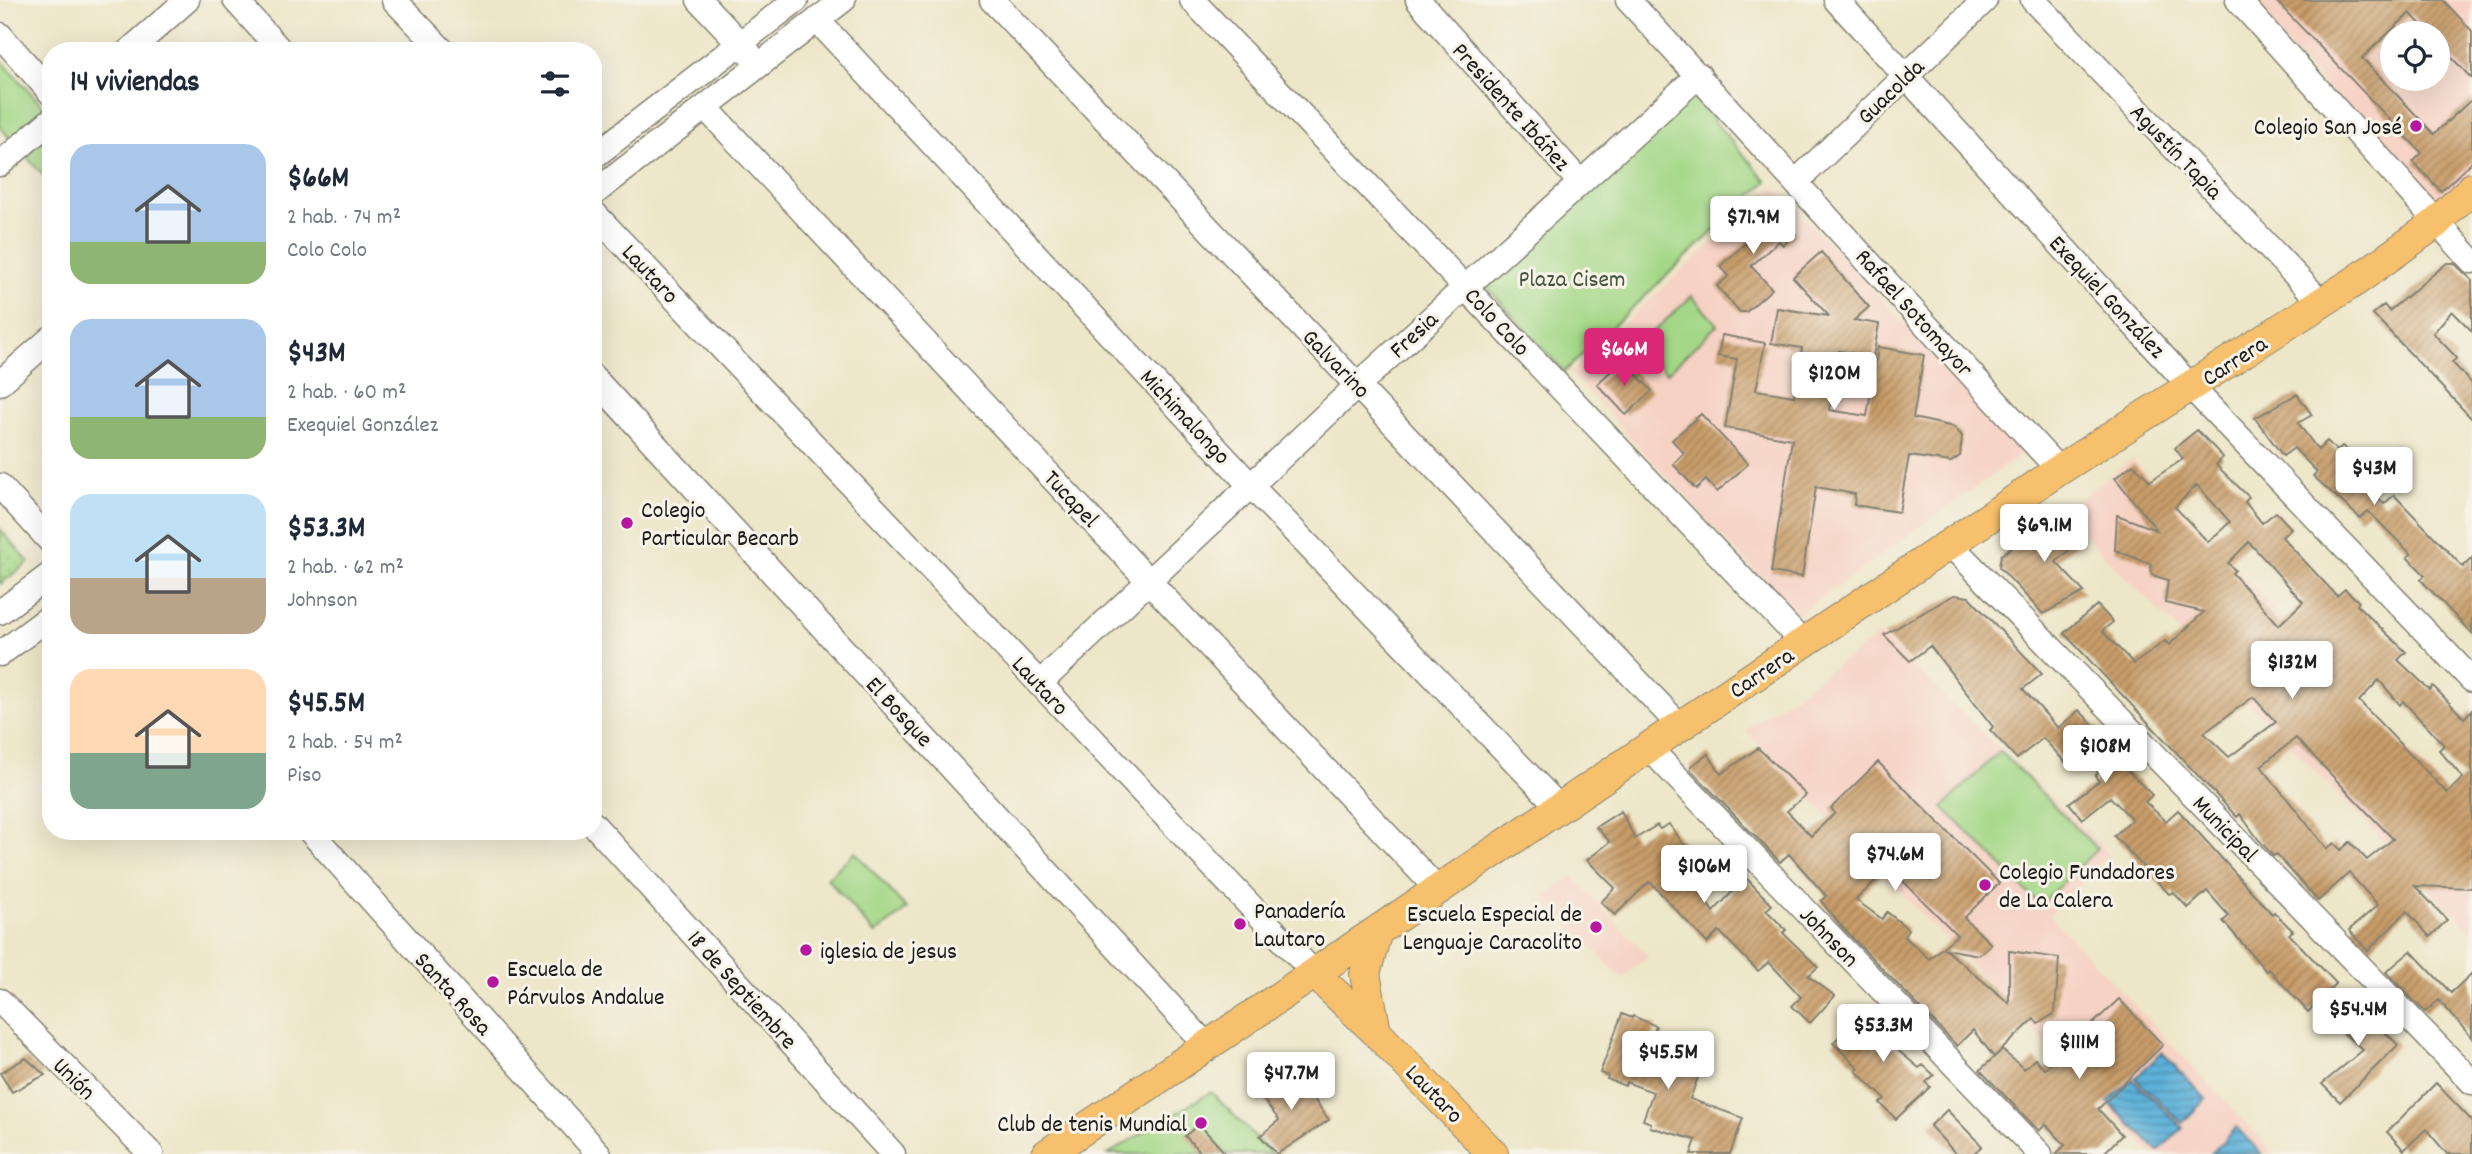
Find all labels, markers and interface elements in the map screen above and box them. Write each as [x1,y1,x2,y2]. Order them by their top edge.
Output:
map controls [2380,21,2450,91]
button: locate [2380,21,2450,91]
street label: Presidente Ibáñez [1443,36,1577,180]
street label: Guacolda [1851,52,1934,134]
text: 14 viviendas [70,63,200,106]
icon: filters [536,65,574,103]
street label: Agustín Tapia [2120,98,2230,209]
place label: Colegio San José [2254,112,2402,146]
marker: Colegio San José [2408,118,2424,134]
text: $66M [287,159,349,202]
icon: home [126,172,210,256]
pin: $71.9M [1696,196,1810,256]
text: 2 hab. · 74 m² [287,202,401,235]
text: $71.9M [1726,202,1780,235]
street label: Exequiel González [2040,229,2172,367]
text: Colo Colo [287,235,367,268]
street label: Lautaro [612,237,685,313]
street label: Rafael Sotomayor [1846,242,1980,386]
park label: Plaza Cisem [1518,264,1626,298]
street label: Colo Colo [1455,281,1537,365]
street label: Fresia [1383,304,1448,368]
street label: Galvarino [1293,323,1377,408]
pin: $66M [1583,328,1665,388]
street label: Carrera [2196,328,2276,396]
text: $43M [287,334,346,377]
text: $66M [1600,334,1648,367]
icon: home [126,347,210,431]
pin: $120M [1785,352,1883,412]
text: $120M [1808,358,1860,391]
street label: Michimalongo [1130,363,1237,473]
text: 2 hab. · 60 m² [287,377,406,410]
text: Exequiel González [287,410,438,443]
pin: $43M [2333,448,2415,507]
text: $43M [2352,453,2396,486]
street label: Tucapel [1034,464,1106,537]
place label: Colegio Particular Becarb [641,495,799,557]
pin: $69.1M [1987,504,2101,564]
text: $53.3M [287,509,365,552]
text: $69.1M [2016,510,2072,543]
marker: Colegio Particular Becarb [619,515,635,531]
icon: home [126,522,210,606]
text: 2 hab. · 62 m² [287,552,404,585]
text: Johnson [287,585,357,618]
street label: Carrera [1723,640,1802,709]
pin: $132M [2243,642,2341,701]
text: $132M [2267,647,2317,680]
street label: Lautaro [1002,649,1075,725]
street label: El Bosque [856,670,940,756]
text: $45.5M [287,684,365,727]
icon: home [126,697,210,781]
pin: $108M [2056,726,2154,785]
text: 2 hab. · 54 m² [287,727,403,760]
text: $108M [2079,731,2131,764]
text: Piso [287,760,322,793]
street label: Municipal [2183,789,2265,872]
pin: $74.6M [1838,834,1952,893]
text: $74.6M [1866,839,1924,872]
pin: $106M [1655,846,1753,905]
text: $106M [1677,851,1731,884]
place label: Colegio Fundadores de La Calera [1999,857,2175,919]
marker: Colegio Fundadores de La Calera [1977,877,1993,893]
place label: Panadería Lautaro [1254,896,1346,958]
place label: Escuela Especial de Lenguaje Caracolito [1403,899,1582,961]
street label: Johnson [1790,900,1866,976]
marker: Panadería Lautaro [1232,916,1248,932]
marker: Escuela Especial de Lenguaje Caracolito [1588,919,1604,935]
street label: 18 de Septiembre [678,924,804,1058]
place label: iglesia de jesus [820,936,957,970]
marker: iglesia de jesus [798,942,814,958]
street label: Santa Rosa [405,946,499,1045]
place label: Escuela de Párvulos Andalue [507,954,664,1016]
marker: Escuela de Párvulos Andalue [485,974,501,990]
pin: $54.4M [2301,988,2415,1048]
text: $54.4M [2329,994,2387,1027]
pin: $53.3M [1826,1004,1940,1064]
text: $53.3M [1853,1010,1913,1043]
pin: $111M [2030,1021,2128,1081]
text: $111M [2059,1027,2099,1060]
pin: $45.5M [1611,1032,1725,1091]
text: $45.5M [1638,1037,1698,1070]
street label: Unión [44,1051,102,1109]
pin: $47.7M [1234,1052,1348,1112]
text: $47.7M [1263,1058,1319,1091]
street label: Lautaro [1396,1058,1470,1132]
place label: Club de tenis Mundial [997,1109,1187,1143]
marker: Club de tenis Mundial [1193,1115,1209,1131]

